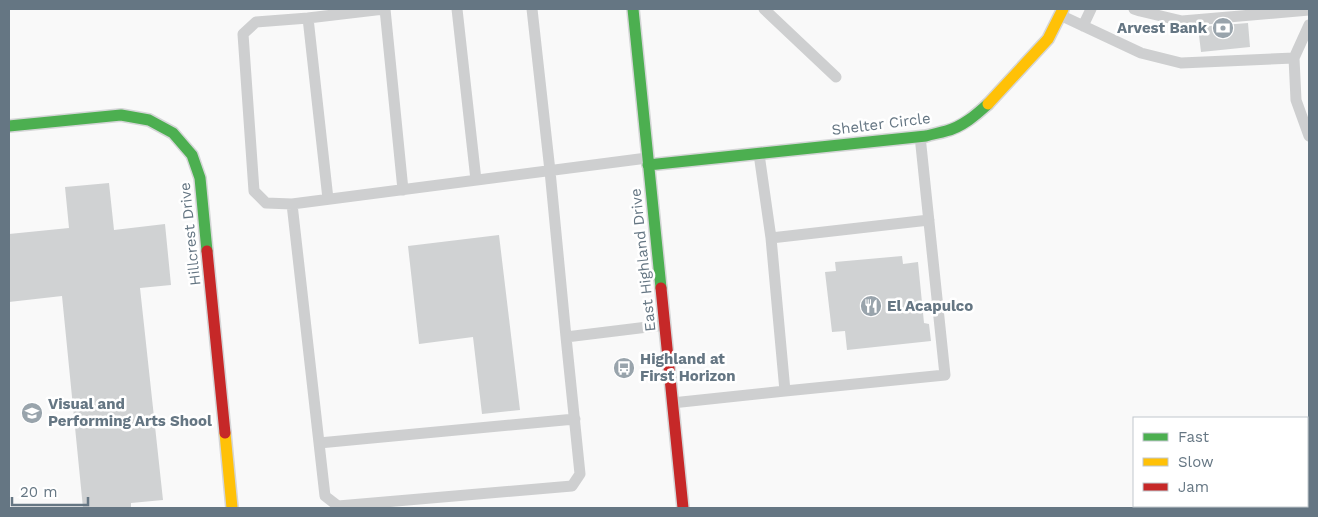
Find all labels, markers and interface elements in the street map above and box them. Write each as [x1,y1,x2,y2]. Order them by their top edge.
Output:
bank icon: Arvest Bank [1211,16,1235,40]
place label: Arvest Bank [1117,19,1208,37]
street label: Shelter Circle [831,109,931,139]
street label: Hillcrest Drive [176,181,204,287]
street label: East Highland Drive [627,188,659,332]
restaurant icon: El Acapulco [859,294,883,318]
place label: El Acapulco [887,297,973,315]
place label: Highland at First Horizon [640,350,736,385]
bus stop icon: Highland at First Horizon [612,356,636,380]
place label: Visual and Performing Arts Shool [48,395,212,430]
school or university icon: Visual and Performing Arts Shool [20,401,44,425]
legend [1133,417,1308,507]
text: Fast [1178,428,1210,446]
text: Slow [1178,453,1214,471]
scale bar [12,474,89,506]
text: Jam [1178,478,1209,496]
text: 20 m [20,483,58,501]

